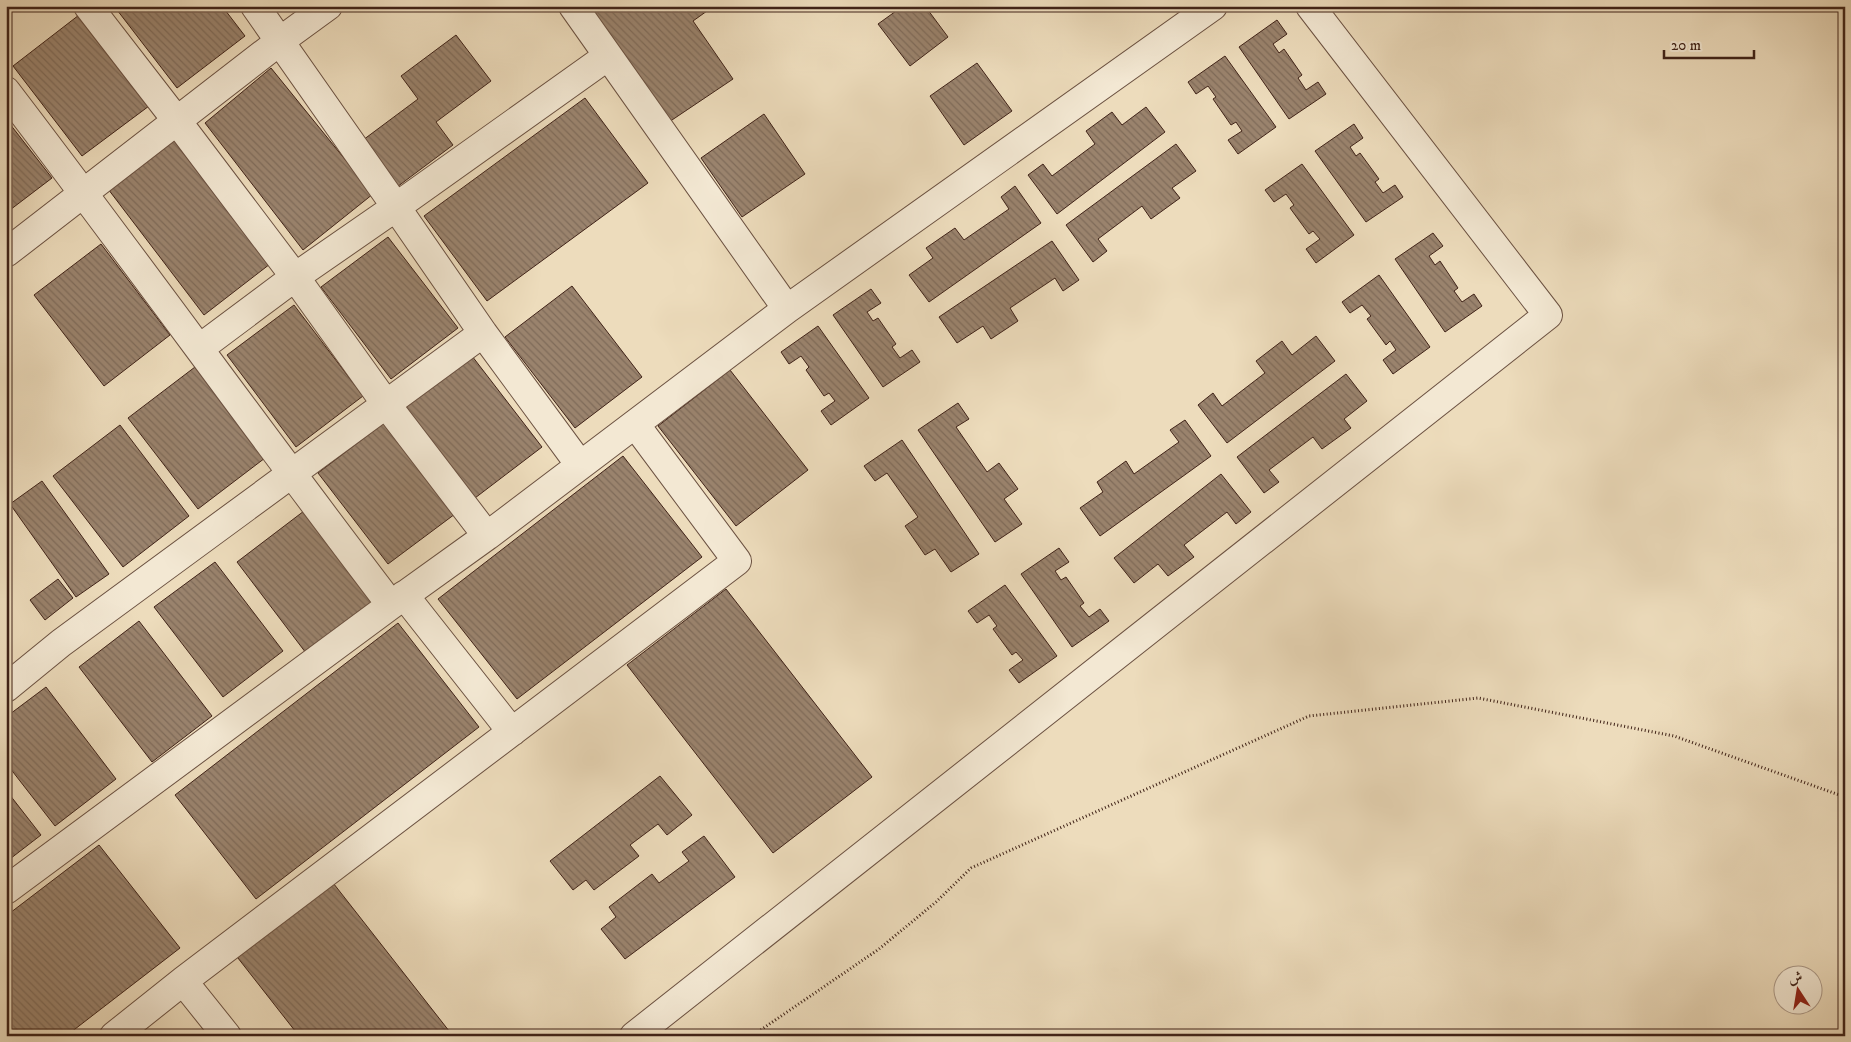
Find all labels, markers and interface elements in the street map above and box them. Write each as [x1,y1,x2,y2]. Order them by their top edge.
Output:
scale bar [1664,28,1754,60]
text: 20 m [1671,36,1701,55]
north arrow [1774,964,1824,1014]
text: ش [1787,968,1804,989]

